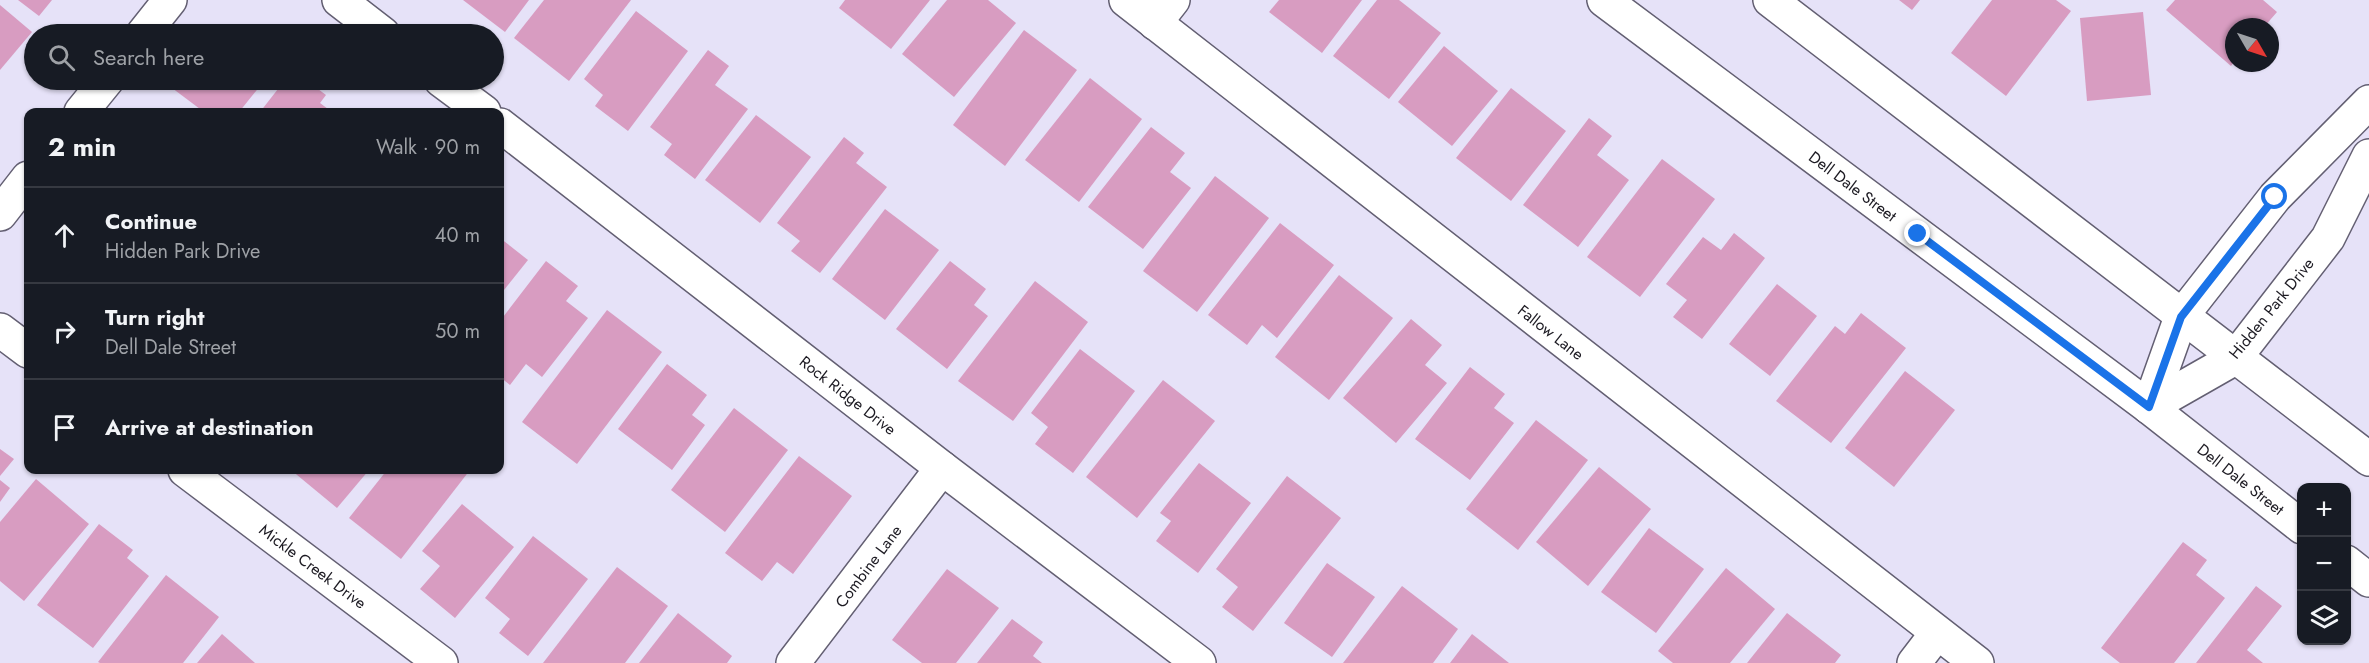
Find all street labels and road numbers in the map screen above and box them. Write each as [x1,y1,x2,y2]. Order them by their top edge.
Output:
street label: Dell Dale Street [1804,146,1902,227]
street label: Hidden Park Drive [2223,253,2319,364]
street label: Fallow Lane [1513,299,1589,366]
street label: Rock Ridge Drive [794,350,901,441]
street label: Dell Dale Street [2192,438,2289,521]
street label: Mickle Creek Drive [254,519,371,614]
street label: Combine Lane [830,520,907,613]

